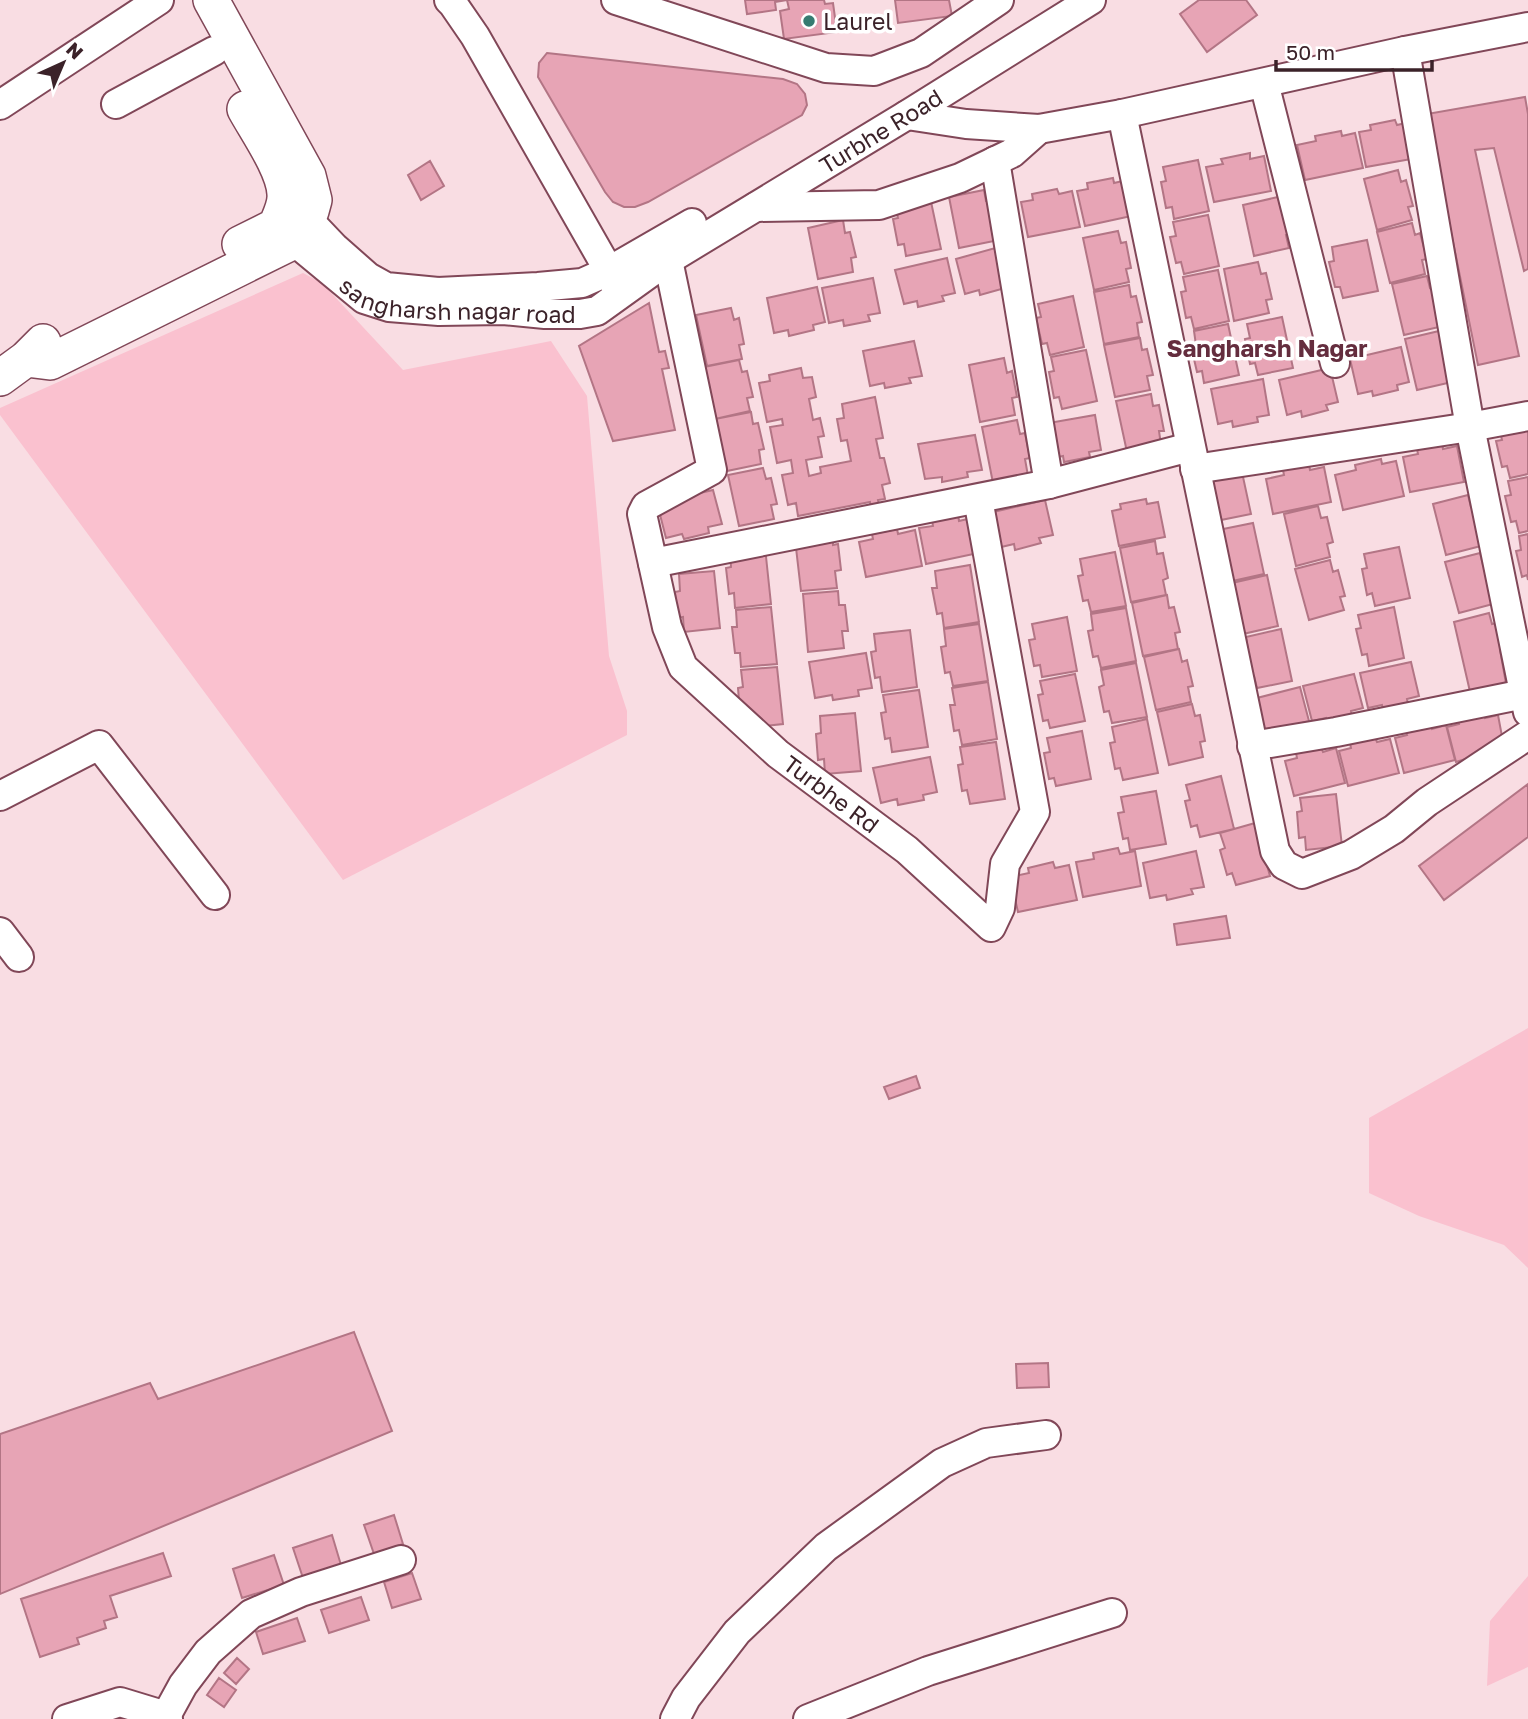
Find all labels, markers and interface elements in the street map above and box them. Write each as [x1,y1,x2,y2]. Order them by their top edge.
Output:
place label: Laurel [823,7,893,35]
marker: Laurel [801,13,817,29]
north arrow [28,28,98,98]
scale bar [1276,28,1432,72]
text: N [62,37,88,64]
text: 50 m [1286,39,1335,65]
street label: Turbhe Road [814,83,947,179]
street label: sangharsh nagar road [334,271,576,328]
district label: Sangharsh Nagar [1166,333,1368,362]
street label: Turbhe Rd [778,749,885,839]

